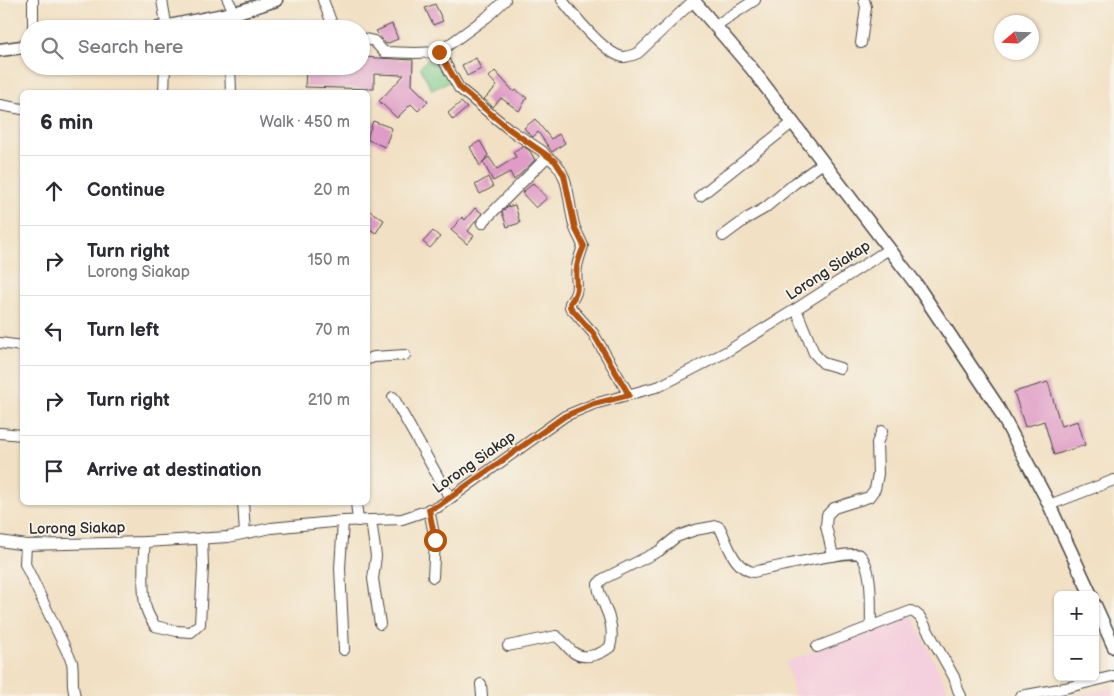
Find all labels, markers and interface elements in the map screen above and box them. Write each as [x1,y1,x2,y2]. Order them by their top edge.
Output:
north arrow [994,15,1039,60]
search box [20,20,370,75]
icon: search [38,34,66,62]
text: Search here [78,36,183,59]
route end [428,41,451,64]
text: 6 min [40,110,93,135]
text: Walk · 450 m [260,113,350,132]
icon: ahead [40,177,68,205]
text: Continue [87,179,165,202]
text: 20 m [314,181,350,200]
street label: Lorong Siakap [783,236,874,305]
text: Turn right [87,240,170,263]
icon: right [40,247,68,275]
text: 150 m [308,251,350,270]
text: Lorong Siakap [87,263,190,282]
icon: left [40,317,68,345]
text: Turn left [87,319,159,342]
text: 70 m [315,321,350,340]
icon: right [40,387,68,415]
text: Turn right [87,389,170,412]
text: 210 m [308,391,350,410]
street label: Lorong Siakap [429,427,520,498]
icon: arrive [40,457,68,485]
text: Arrive at destination [87,459,262,482]
street label: Lorong Siakap [29,518,126,539]
route start [424,529,447,552]
map controls [1054,591,1099,681]
button: + [1054,591,1099,636]
button: − [1054,636,1099,681]

